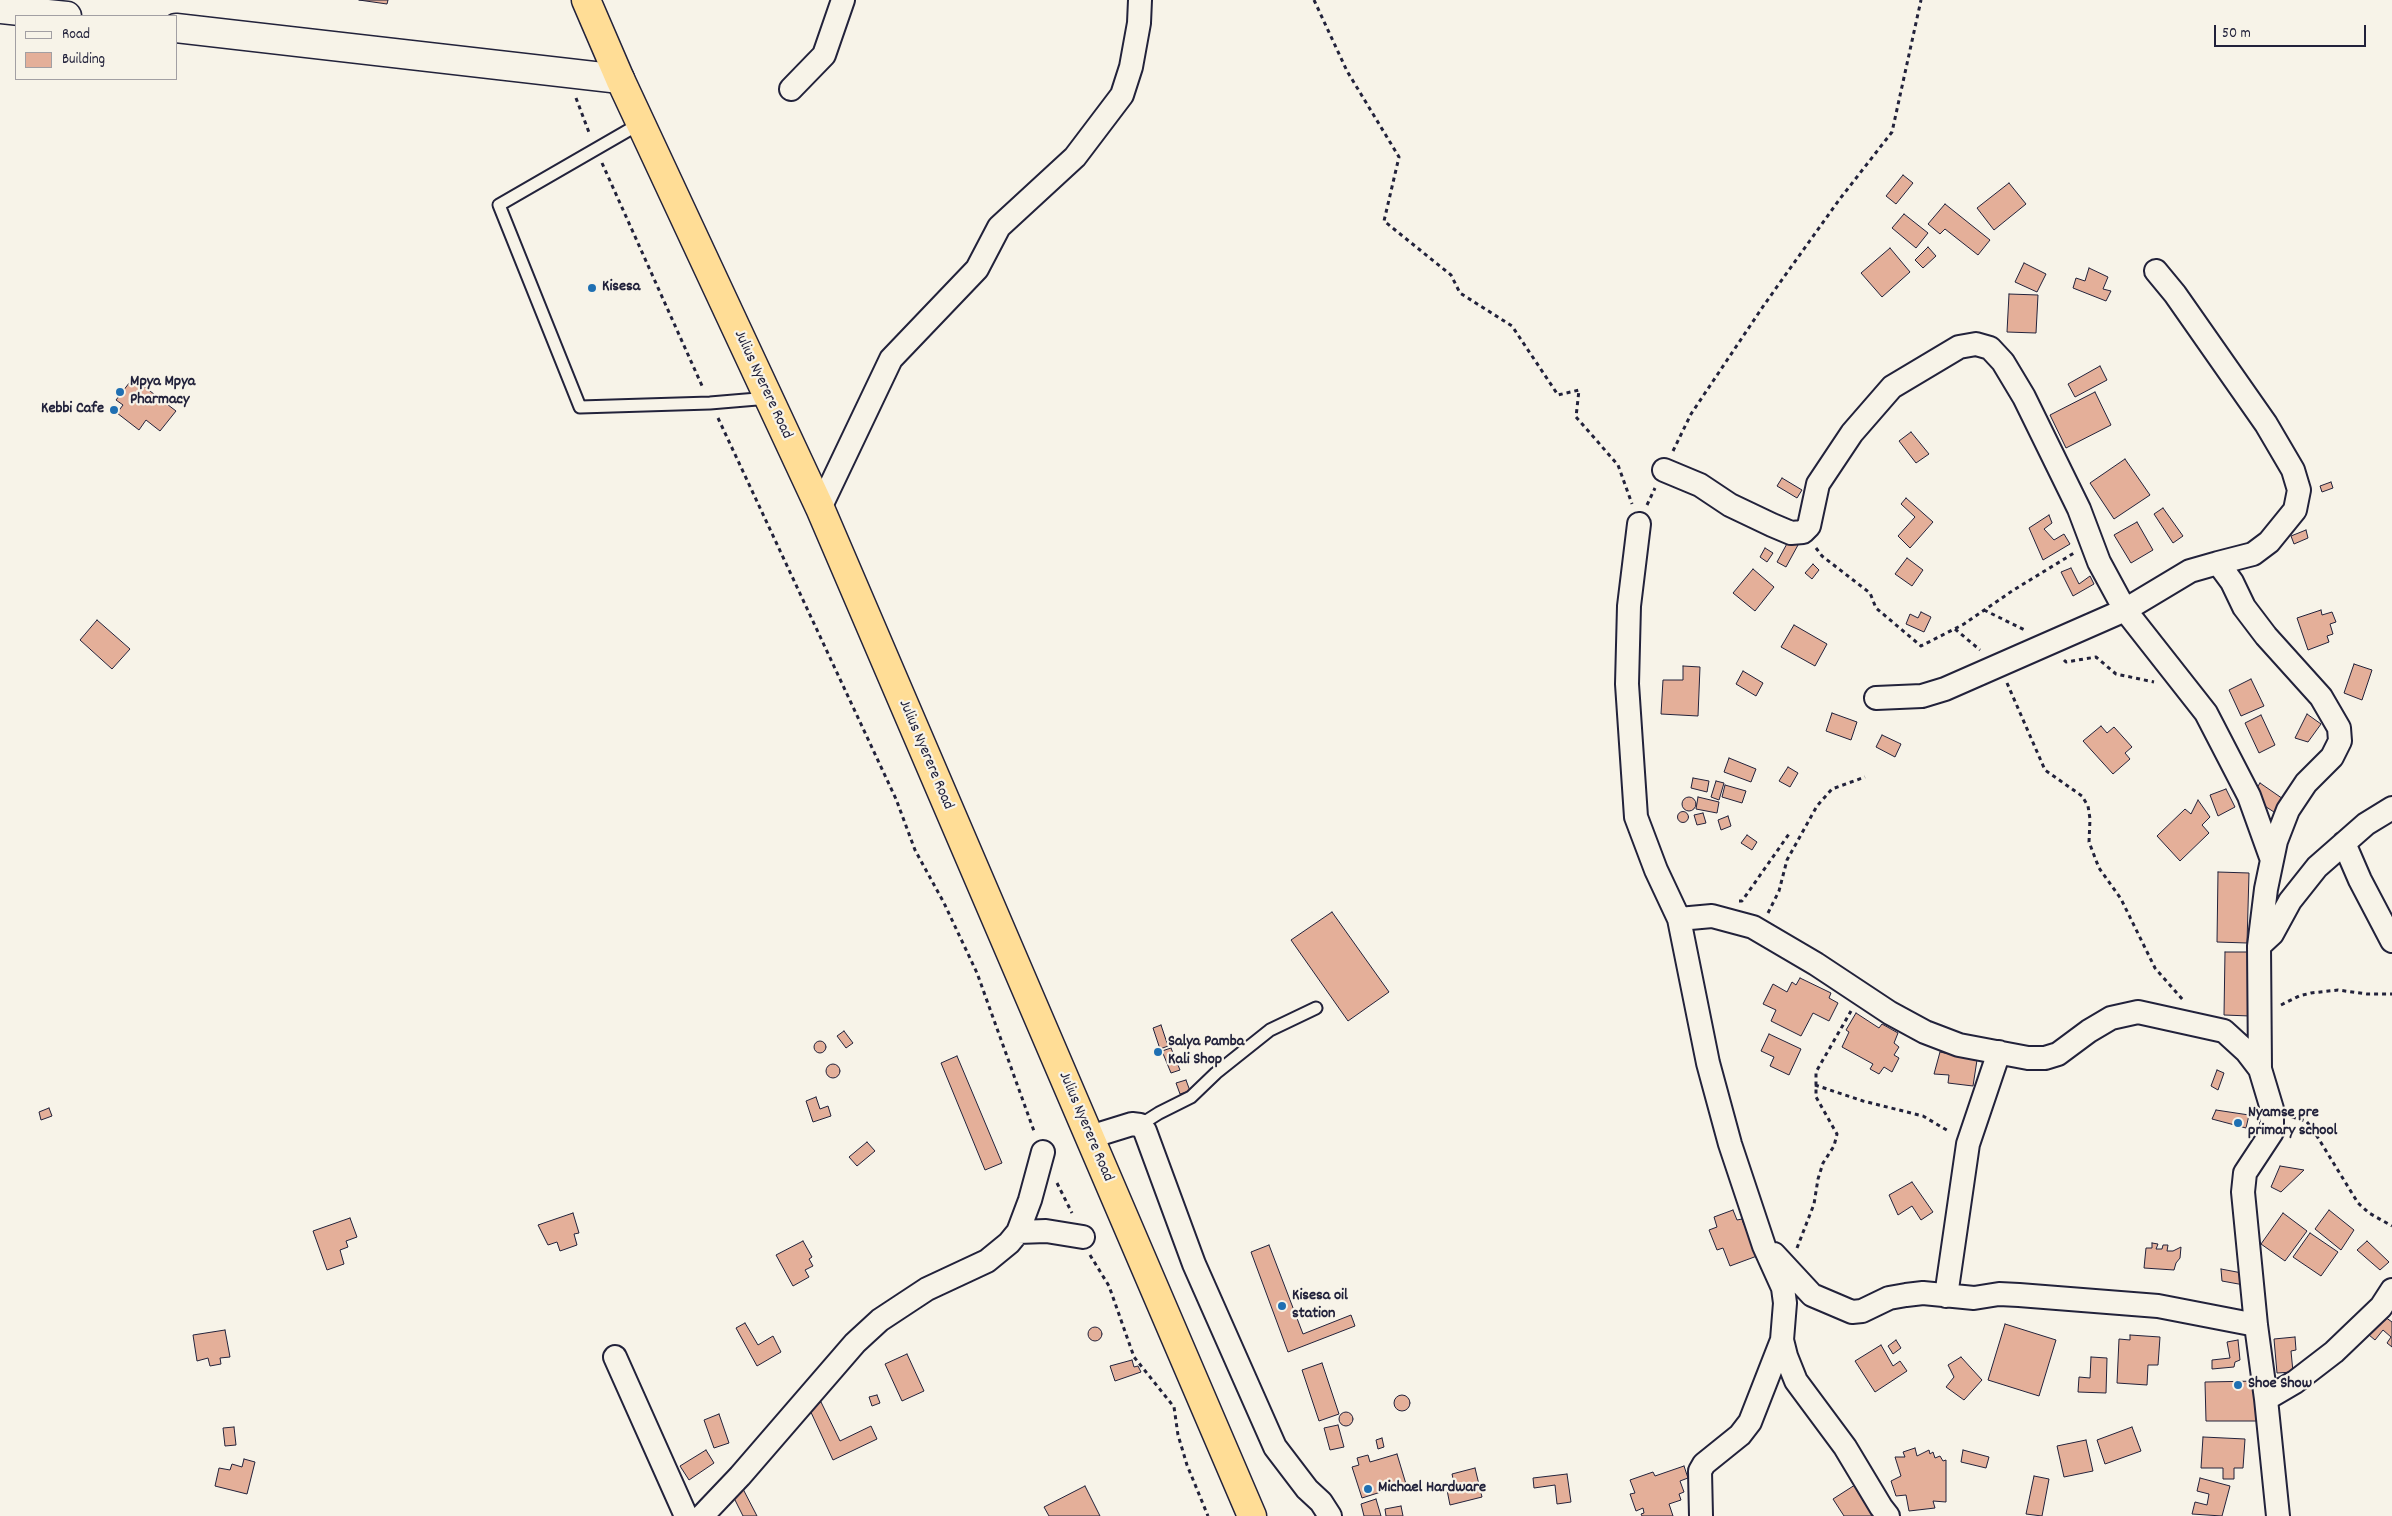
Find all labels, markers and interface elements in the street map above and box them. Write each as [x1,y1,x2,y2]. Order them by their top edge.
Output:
legend [15,15,178,80]
scale bar [2217,15,2370,47]
text: 50 m [2222,23,2251,45]
text: Road [62,24,90,46]
text: Building [62,49,105,71]
place label: Kisesa [602,278,640,298]
marker: Kisesa [586,282,598,294]
street label: Julius Nyerere Road [728,328,796,442]
place label: Mpya Mpya Pharmacy [130,373,195,411]
marker: Mpya Mpya Pharmacy [114,386,126,398]
place label: Kebbi Cafe [41,400,104,420]
marker: Kebbi Cafe [108,404,120,416]
street label: Julius Nyerere Road [893,697,957,813]
place label: Salya Pamba Kali Shop [1168,1033,1244,1071]
marker: Salya Pamba Kali Shop [1152,1046,1164,1058]
street label: Julius Nyerere Road [1053,1069,1117,1185]
place label: Nyamse pre primary school [2248,1104,2337,1142]
marker: Nyamse pre primary school [2232,1117,2244,1129]
place label: Kisesa oil station [1292,1287,1348,1325]
marker: Kisesa oil station [1276,1300,1288,1312]
place label: Shoe Show [2248,1375,2312,1395]
marker: Shoe Show [2232,1379,2244,1391]
place label: Michael Hardware [1378,1479,1486,1499]
marker: Michael Hardware [1362,1483,1374,1495]

